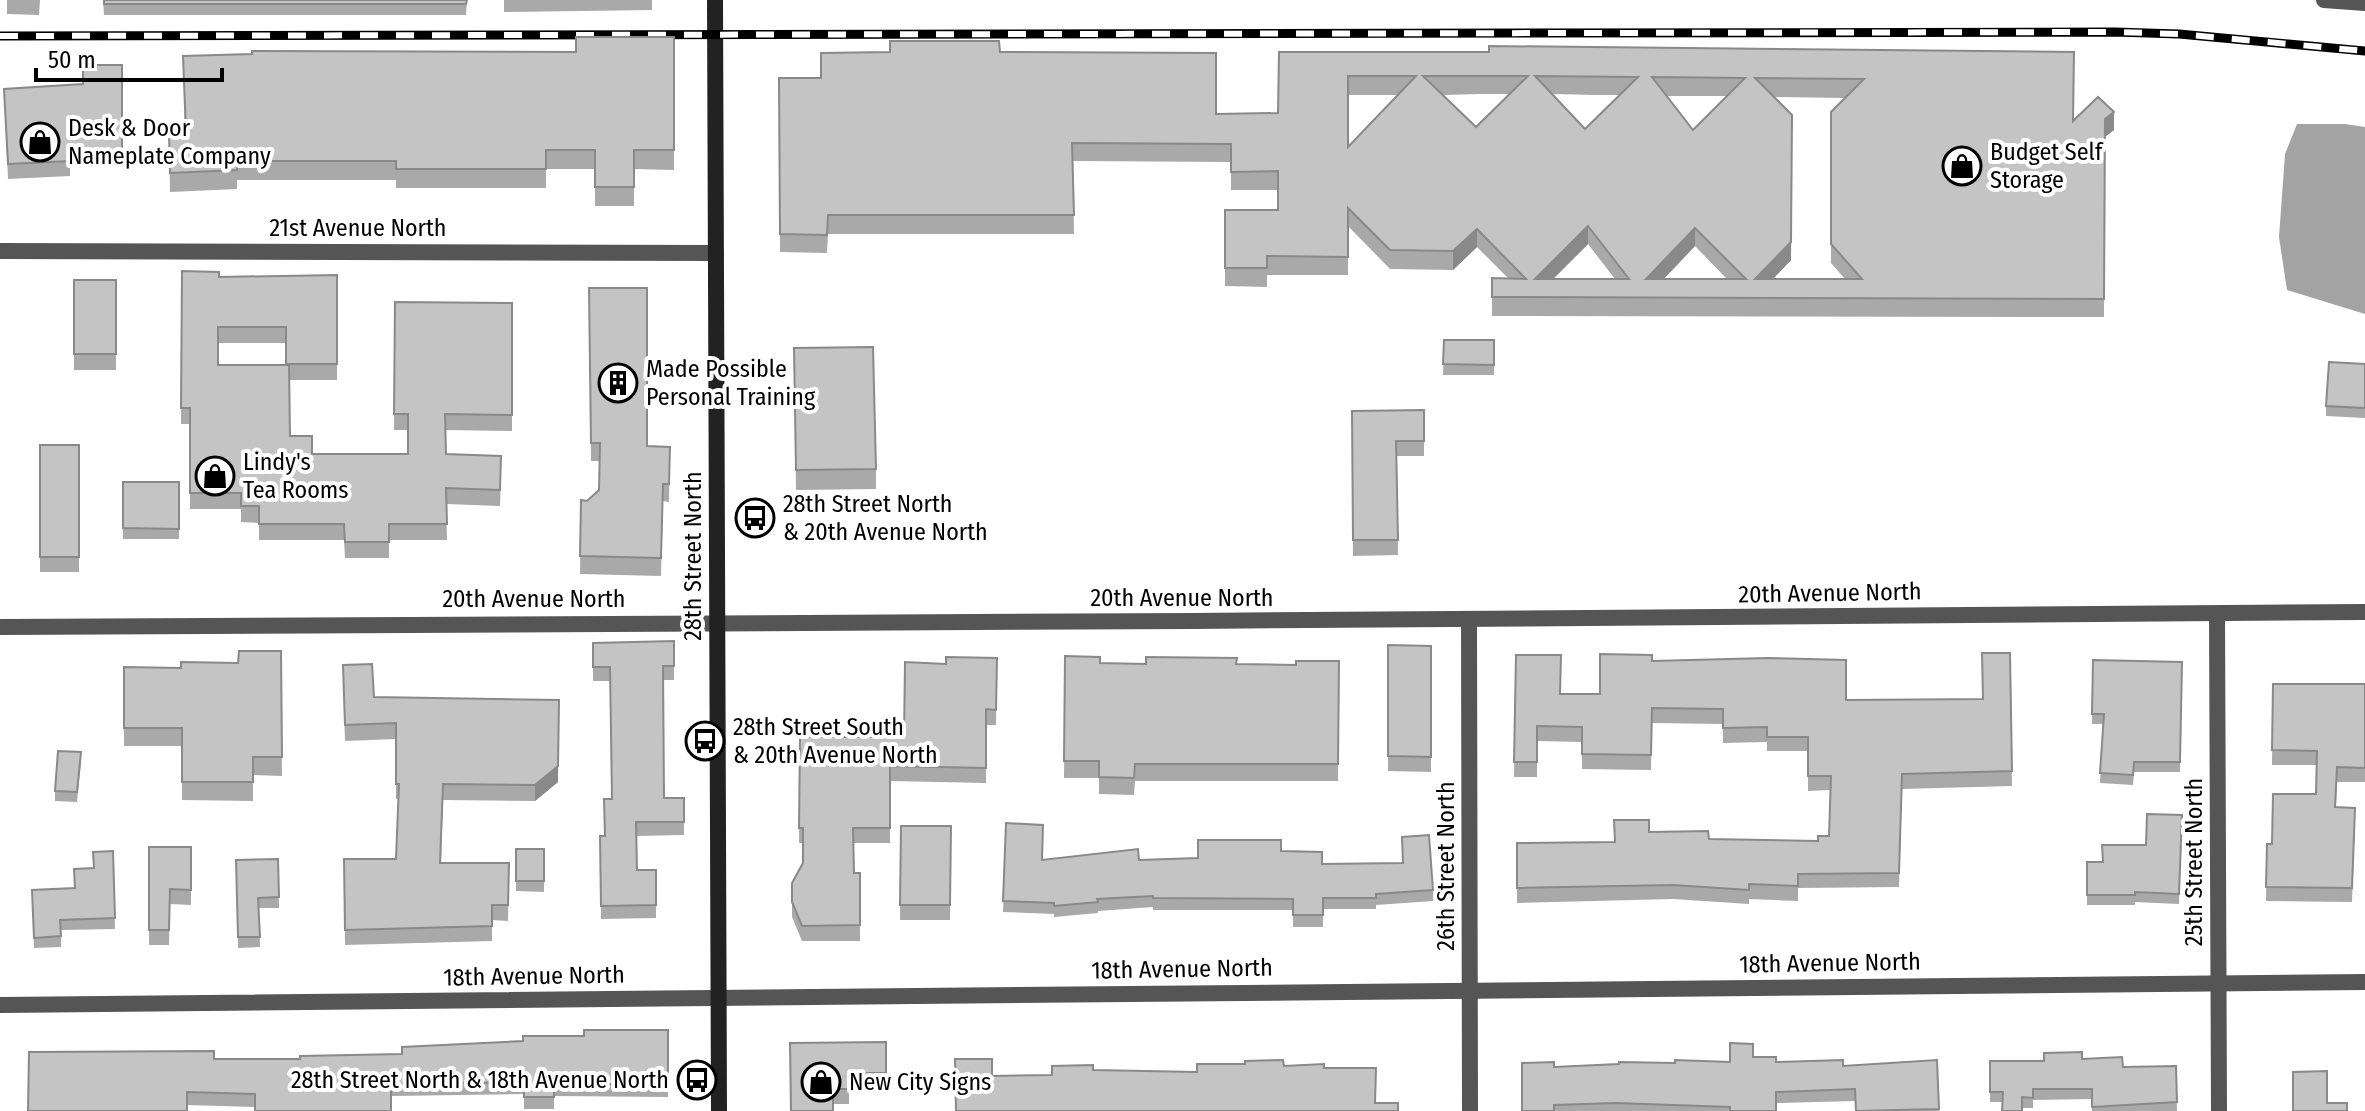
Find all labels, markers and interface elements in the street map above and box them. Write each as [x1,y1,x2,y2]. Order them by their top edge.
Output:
scale bar [36,32,222,82]
text: 50 m [48,46,96,74]
place label: Desk & Door Nameplate Company [68,114,271,170]
shop icon: Desk & Door Nameplate Company [19,121,61,163]
place label: Budget Self Storage [1990,138,2104,194]
shop icon: Budget Self Storage [1941,145,1983,187]
street label: 21st Avenue North [270,214,446,242]
place label: Made Possible Personal Training [646,355,816,411]
building icon: Made Possible Personal Training [597,362,639,404]
place label: Lindy's Tea Rooms [243,448,349,504]
shop icon: Lindy's Tea Rooms [194,455,236,497]
street label: 28th Street North [679,471,707,641]
place label: 28th Street North & 20th Avenue North [783,490,988,546]
bus stop icon: 28th Street North & 20th Avenue North [734,497,776,539]
street label: 20th Avenue North [1738,577,1922,609]
street label: 20th Avenue North [1090,584,1274,612]
street label: 20th Avenue North [442,585,626,613]
place label: 28th Street South & 20th Avenue North [733,713,938,769]
bus stop icon: 28th Street South & 20th Avenue North [684,720,726,762]
street label: 25th Street North [2180,778,2208,946]
street label: 26th Street North [1432,781,1460,951]
street label: 18th Avenue North [1739,947,1921,979]
street label: 18th Avenue North [1091,953,1273,985]
street label: 18th Avenue North [443,960,625,992]
bus stop icon: 28th Street North & 18th Avenue North [676,1059,718,1101]
shop icon: New City Signs [800,1061,842,1103]
place label: 28th Street North & 18th Avenue North [291,1066,669,1094]
place label: New City Signs [849,1068,991,1096]

